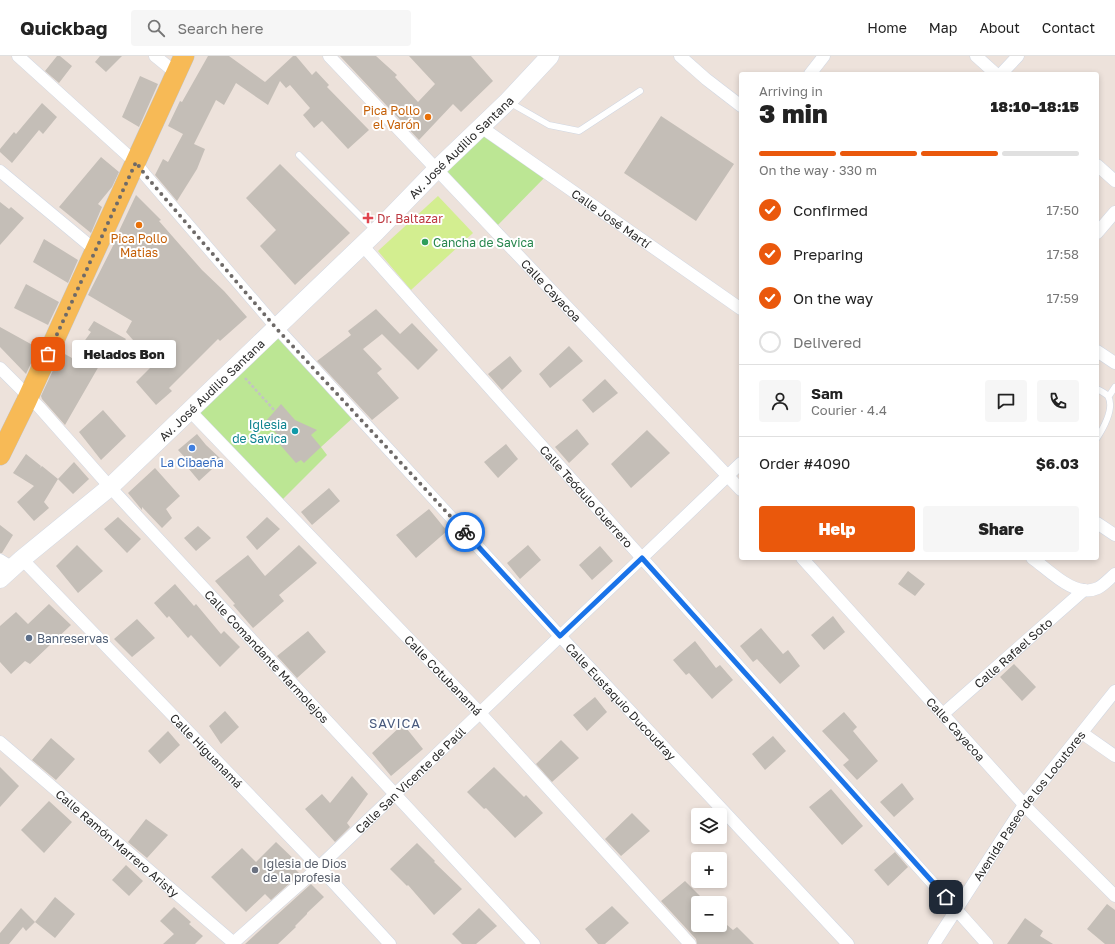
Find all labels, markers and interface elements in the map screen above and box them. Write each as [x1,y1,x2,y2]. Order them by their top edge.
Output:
search box [131,10,411,46]
text: Quickbag [20,16,107,39]
icon: search [145,17,167,39]
text: Search here [177,19,263,37]
text: Home [867,19,907,36]
text: Map [929,19,957,36]
text: About [979,19,1020,36]
text: Contact [1042,19,1095,36]
text: Arriving in [759,83,823,99]
street label: Av. José Audilio Santana [405,93,516,201]
text: 18:10–18:15 [990,97,1079,115]
text: 3 min [759,98,828,129]
place label: Pica Pollo el Varón [363,103,420,132]
marker: Pica Pollo el Varón [423,112,433,122]
text: On the way · 330 m [759,162,877,178]
street label: Calle José Martí [569,185,654,251]
icon: check [759,199,781,221]
text: Confirmed [793,201,868,219]
text: 17:50 [1046,202,1079,218]
place label: Dr. Baltazar [377,211,443,226]
marker: Dr. Baltazar [362,212,374,224]
marker: Pica Pollo Matias [134,220,144,230]
place label: Pica Pollo Matias [110,231,168,260]
place label: Cancha de Savica [433,235,534,250]
marker: Cancha de Savica [420,237,430,247]
icon: check [759,243,781,265]
text: Preparing [793,245,863,263]
text: 17:58 [1046,246,1079,262]
street label: Calle Cayacoa [518,256,585,325]
icon: check [759,287,781,309]
text: On the way [793,289,873,307]
text: 17:59 [1046,290,1079,306]
text: Delivered [793,333,861,351]
street label: Av. José Audilio Santana [156,336,267,444]
pin [31,337,65,371]
callout: Helados Bon [72,340,176,368]
icon: bag [37,343,59,365]
text: Helados Bon [83,346,165,362]
button: person [759,380,801,422]
button: chat [985,380,1027,422]
button: phone [1037,380,1079,422]
text: Sam [811,384,843,402]
text: Courier · 4.4 [811,402,887,418]
place label: Iglesia de Savica [232,417,287,446]
marker: Iglesia de Savica [290,426,300,436]
street label: Calle Teódulo Guerrero [537,442,636,551]
marker: La Cibaeña [187,443,197,453]
text: Order #4090 [759,454,850,472]
text: $6.03 [1036,454,1079,472]
place label: La Cibaeña [160,455,224,470]
button: Help [759,506,915,552]
button: Share [923,506,1079,552]
courier [445,512,485,552]
icon: bike [454,521,476,543]
street label: Calle Comandante Marmolejos [202,587,332,726]
street label: Calle Rafael Soto [971,614,1055,691]
place label: Banreservas [37,631,109,646]
street label: Calle Cotubanamá [401,632,486,718]
marker: Banreservas [24,633,34,643]
street label: Calle Eustaquio Ducoudray [563,640,680,763]
street label: Calle Cayacoa [923,694,989,764]
street label: Calle Higuanamá [167,710,246,791]
district label: SAVICA [369,715,421,731]
street label: Calle San Vicente de Paúl [352,724,468,836]
street label: Avenida Paseo de los Locutores [970,727,1088,883]
street label: Calle Ramón Marrero Aristy [53,786,182,900]
map controls [691,808,727,932]
button: layers [691,808,727,844]
button: + [691,852,727,888]
place label: Iglesia de Dios de la profesia [263,856,347,885]
marker: Iglesia de Dios de la profesia [250,865,260,875]
pin [929,880,963,914]
icon: home [935,886,957,908]
button: − [691,896,727,932]

